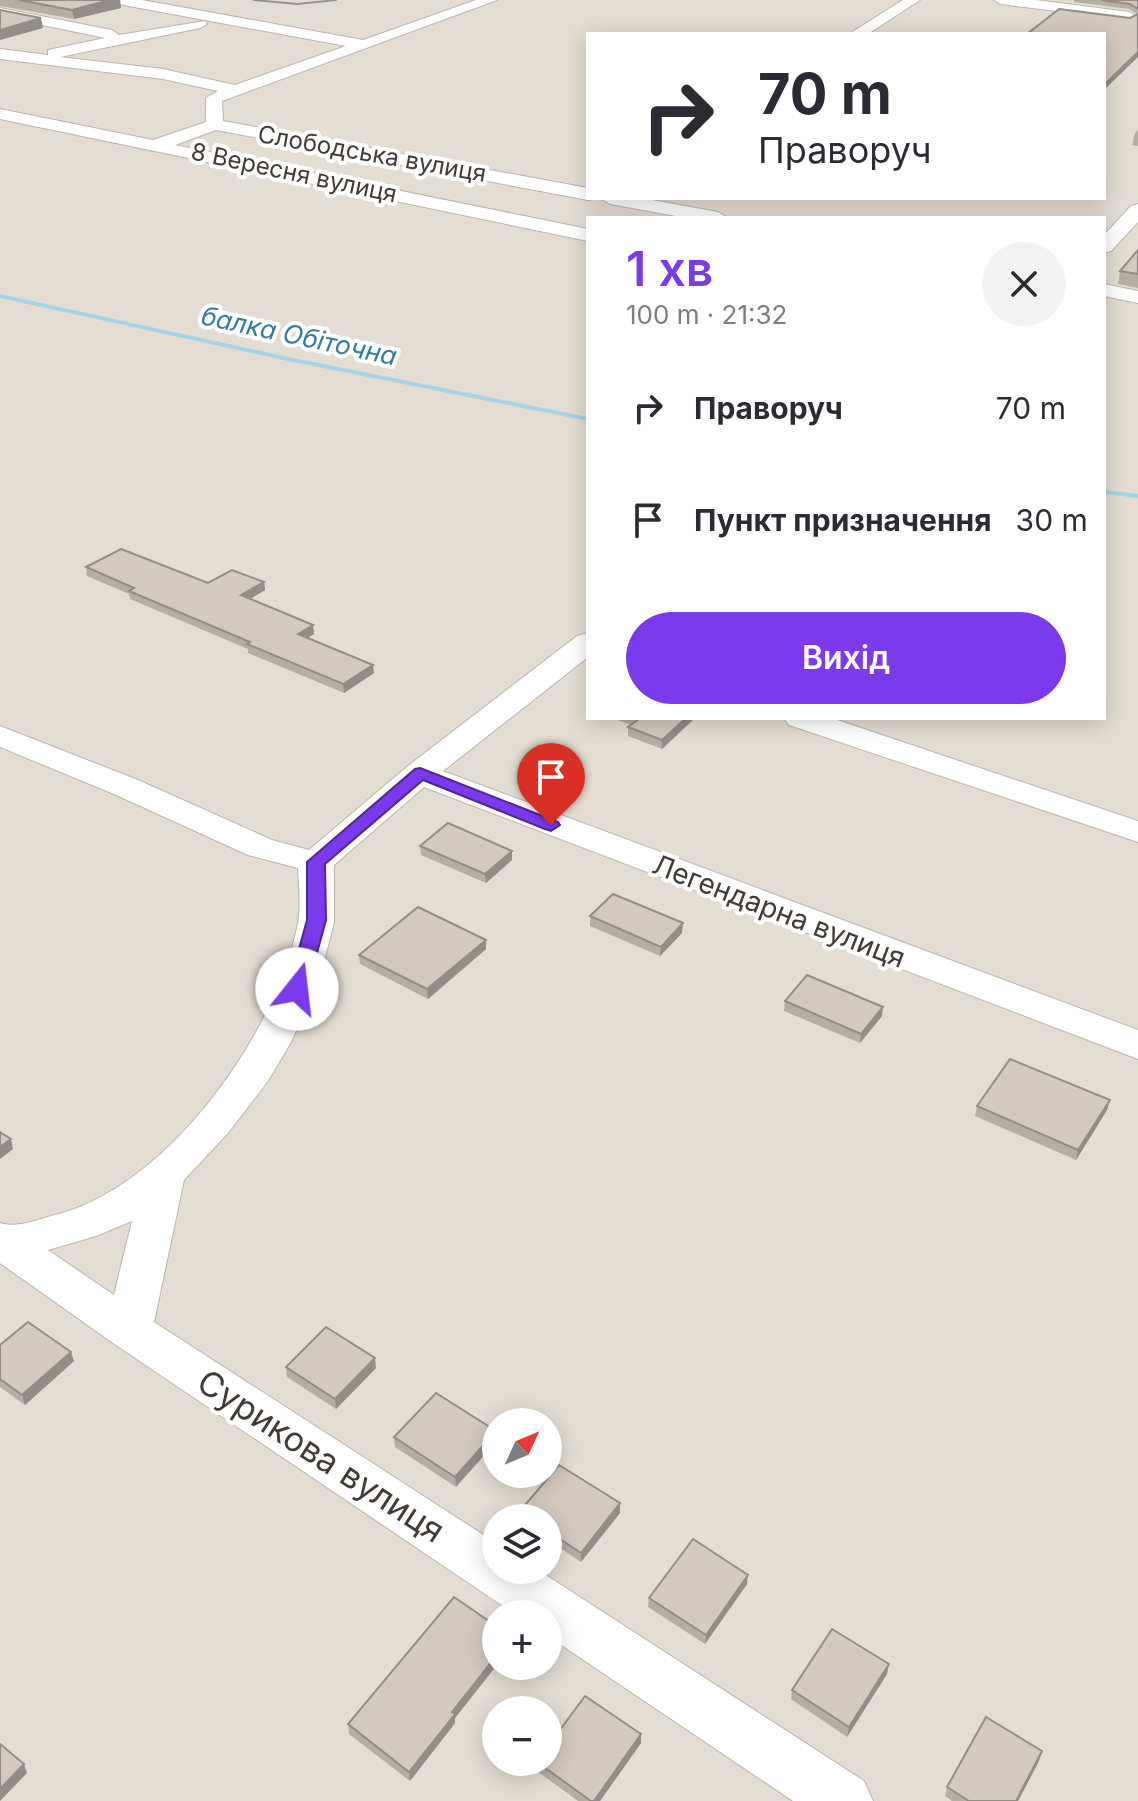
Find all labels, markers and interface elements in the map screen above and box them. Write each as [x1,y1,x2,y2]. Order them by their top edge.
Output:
text: 70 m [758,60,892,128]
icon: right [626,64,730,168]
street label: Слободська вулиця [256,119,489,188]
text: Праворуч [758,128,931,172]
street label: 8 Вересня вулиця [189,137,400,208]
text: 1 хв [626,239,713,298]
button: close [982,242,1066,326]
text: 100 m · 21:32 [626,299,787,330]
water label: балка Обіточна [198,300,400,371]
icon: right [626,386,670,430]
text: Праворуч [694,390,843,426]
text: 70 m [996,390,1066,426]
icon: arrive [626,498,670,542]
text: Пункт призначення [694,502,992,538]
text: 30 m [1016,502,1088,538]
button: Вихід [626,612,1066,704]
pin [517,743,585,825]
icon: arrive [529,755,573,799]
street label: Легендарна вулиця [648,847,910,975]
position arrow [255,947,339,1031]
street label: Сурикова вулиця [190,1360,453,1551]
north arrow [482,1408,562,1488]
map controls [482,1408,562,1776]
button: layers [482,1504,562,1584]
button: + [482,1600,562,1680]
button: − [482,1696,562,1776]

